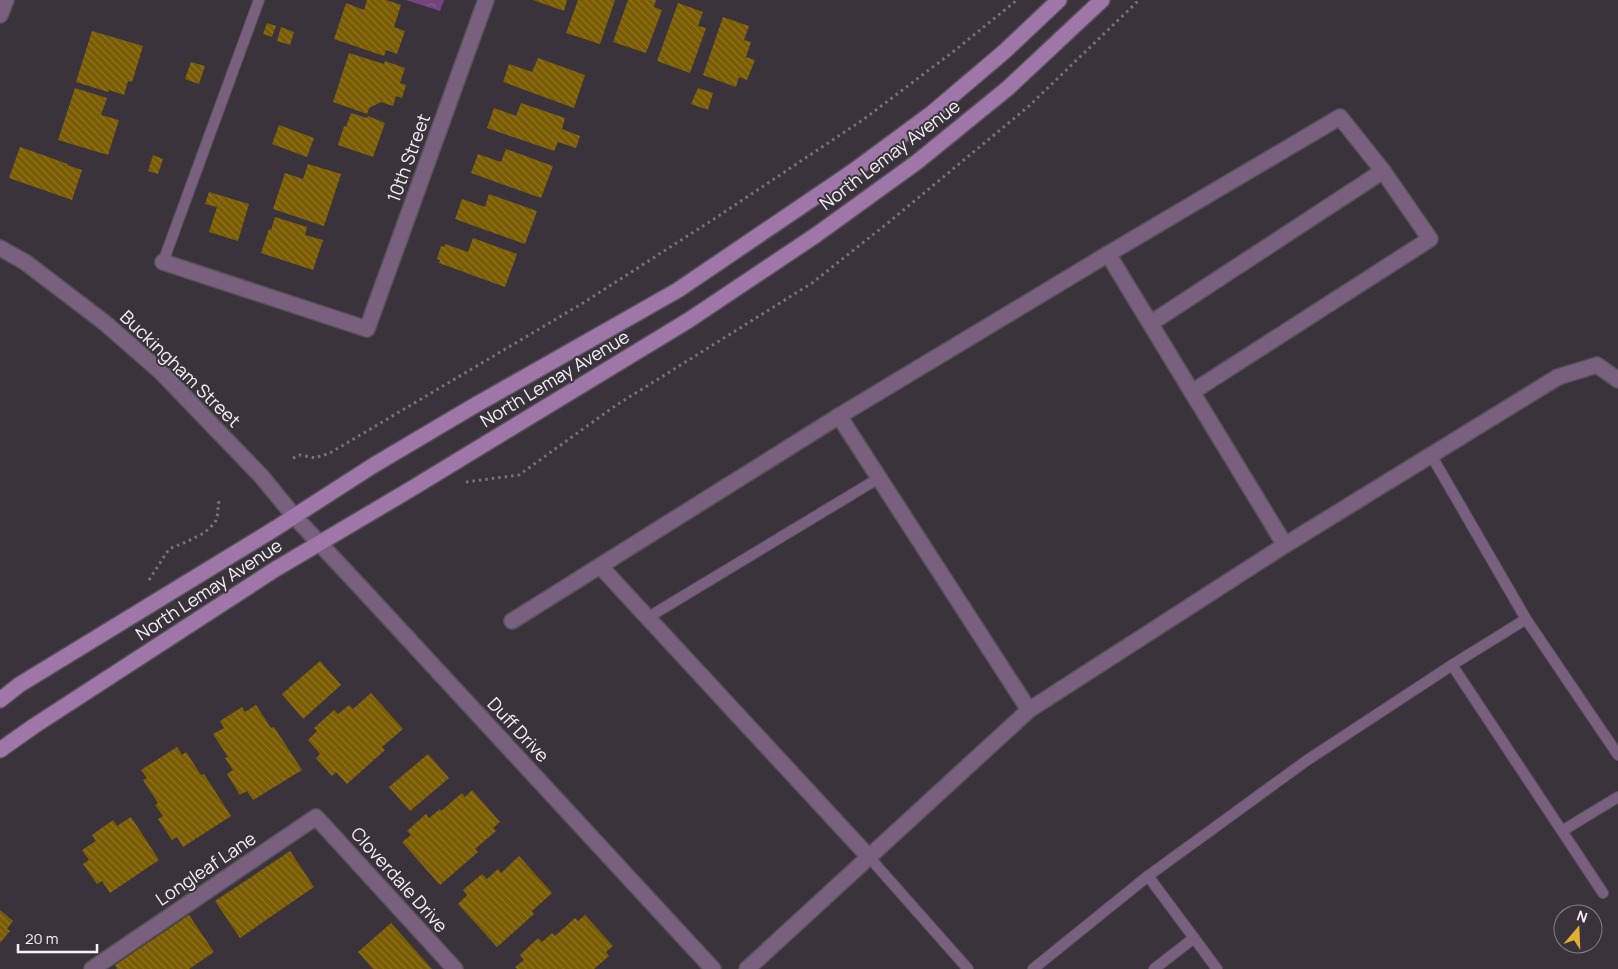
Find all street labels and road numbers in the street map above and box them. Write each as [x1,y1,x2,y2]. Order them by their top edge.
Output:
street label: North Lemay Avenue [814,94,964,215]
street label: 10th Street [381,110,435,205]
street label: Buckingham Street [115,305,246,432]
street label: North Lemay Avenue [476,324,633,432]
street label: North Lemay Avenue [131,533,286,645]
street label: Duff Drive [483,692,555,767]
street label: Cloverdale Drive [346,821,454,937]
street label: Longleaf Lane [151,826,260,911]

